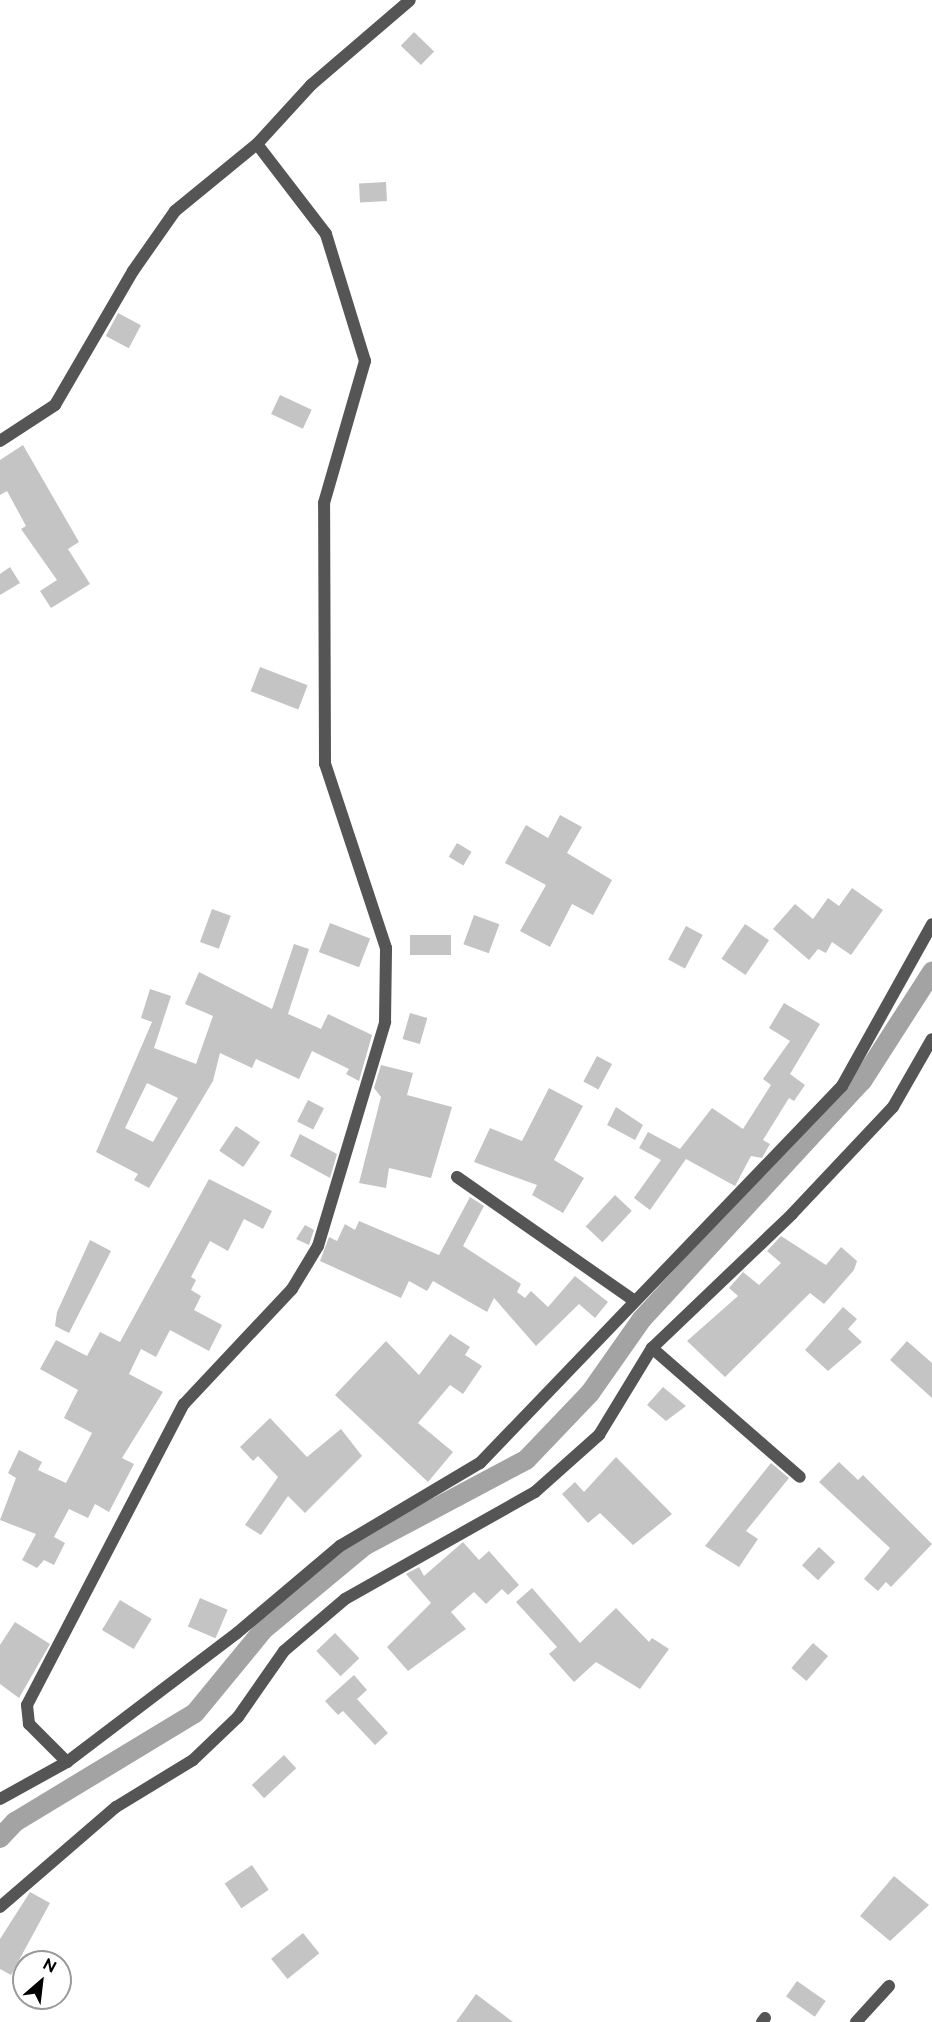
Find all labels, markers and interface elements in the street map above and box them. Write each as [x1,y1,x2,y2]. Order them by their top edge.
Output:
north arrow [12,1950,72,2010]
text: N [40,1954,60,1977]

